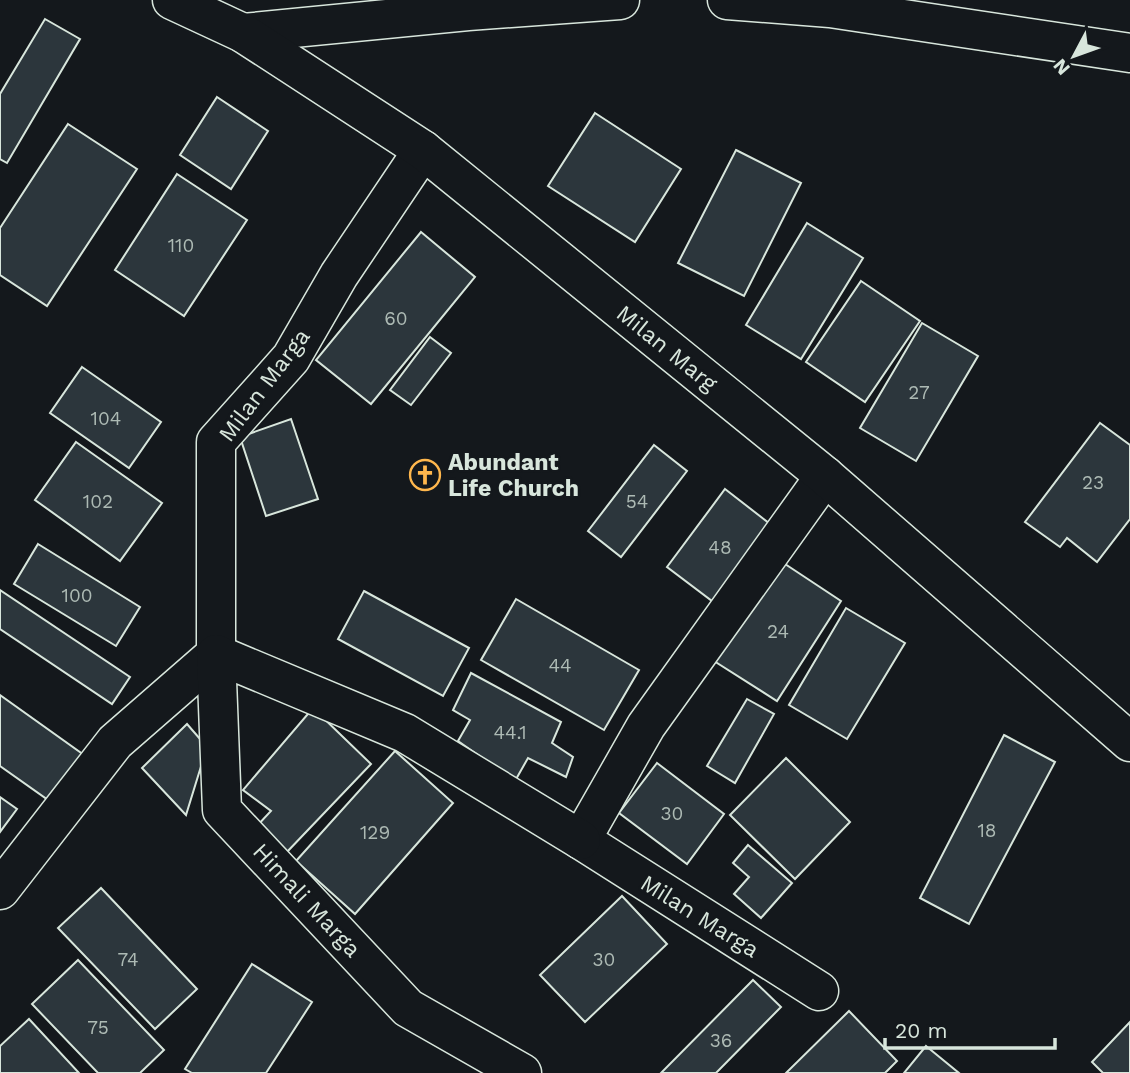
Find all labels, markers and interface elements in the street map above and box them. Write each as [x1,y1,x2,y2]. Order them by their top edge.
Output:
north arrow [1039,21,1109,91]
text: N [1048,54,1075,80]
house number: 110 [168,234,194,257]
street label: Milan Marg [611,300,723,398]
house number: 60 [384,307,408,330]
street label: Milan Marga [213,323,316,447]
house number: 27 [908,381,930,404]
house number: 104 [91,407,121,430]
place label: Abundant Life Church [448,449,579,502]
church icon: Abundant Life Church [408,458,442,492]
house number: 23 [1082,471,1104,494]
house number: 102 [83,490,113,513]
house number: 54 [626,490,648,513]
house number: 48 [708,536,732,559]
house number: 100 [61,584,93,607]
house number: 24 [767,620,789,643]
house number: 44 [548,654,572,677]
house number: 44.1 [493,721,527,744]
house number: 30 [661,802,683,825]
house number: 18 [977,819,997,842]
house number: 129 [360,821,390,844]
street label: Himali Marga [247,838,366,963]
street label: Milan Marga [636,869,764,964]
house number: 74 [118,948,139,971]
house number: 30 [593,948,615,971]
scale bar [885,1006,1055,1050]
house number: 75 [87,1016,109,1039]
text: 20 m [895,1018,947,1043]
house number: 36 [710,1029,732,1052]

